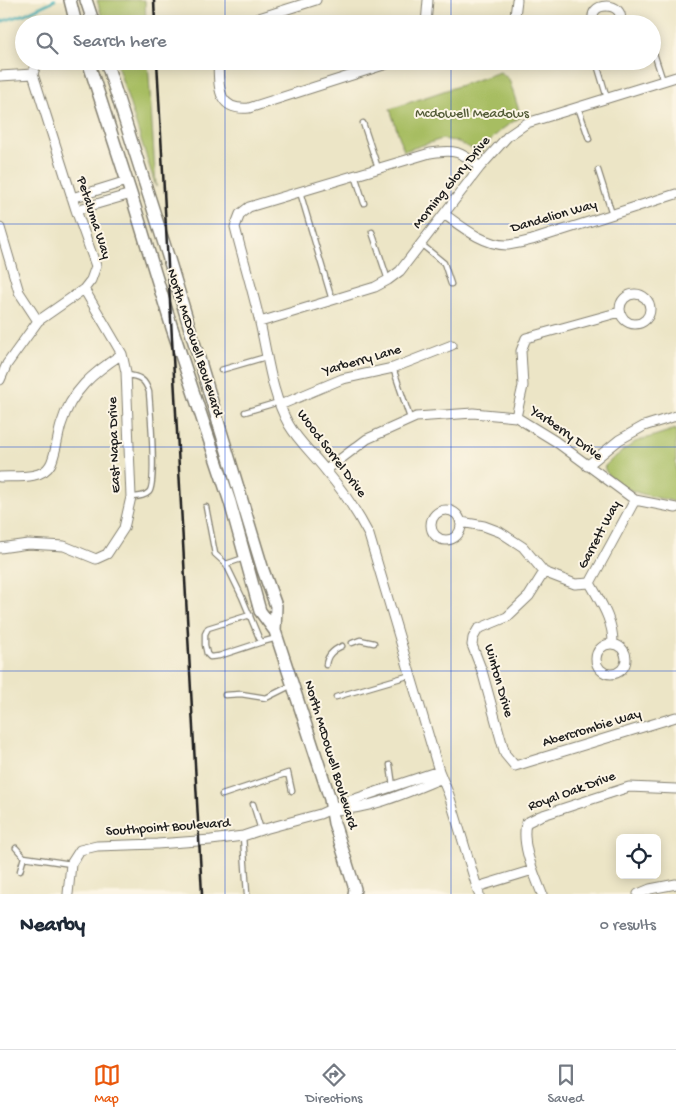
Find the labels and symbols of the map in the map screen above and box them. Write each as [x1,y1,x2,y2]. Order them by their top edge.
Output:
park label: Mcdowell Meadows [415,106,530,123]
street label: Morning Glory Drive [409,133,495,233]
street label: Petaluma Way [71,174,114,261]
street label: Dandelion Way [508,197,599,238]
street label: North McDowell Boulevard [162,267,227,421]
street label: Yarberry Lane [319,341,404,381]
street label: East Napa Drive [105,396,125,493]
street label: Yarberry Drive [525,402,606,466]
street label: Wood Sorrel Drive [292,407,370,502]
street label: Garrett Way [575,498,625,572]
street label: Winton Drive [479,643,517,720]
street label: North McDowell Boulevard [299,679,361,833]
street label: Abercrombie Way [541,706,643,752]
street label: Royal Oak Drive [526,768,619,816]
street label: Southpoint Boulevard [105,815,233,841]

